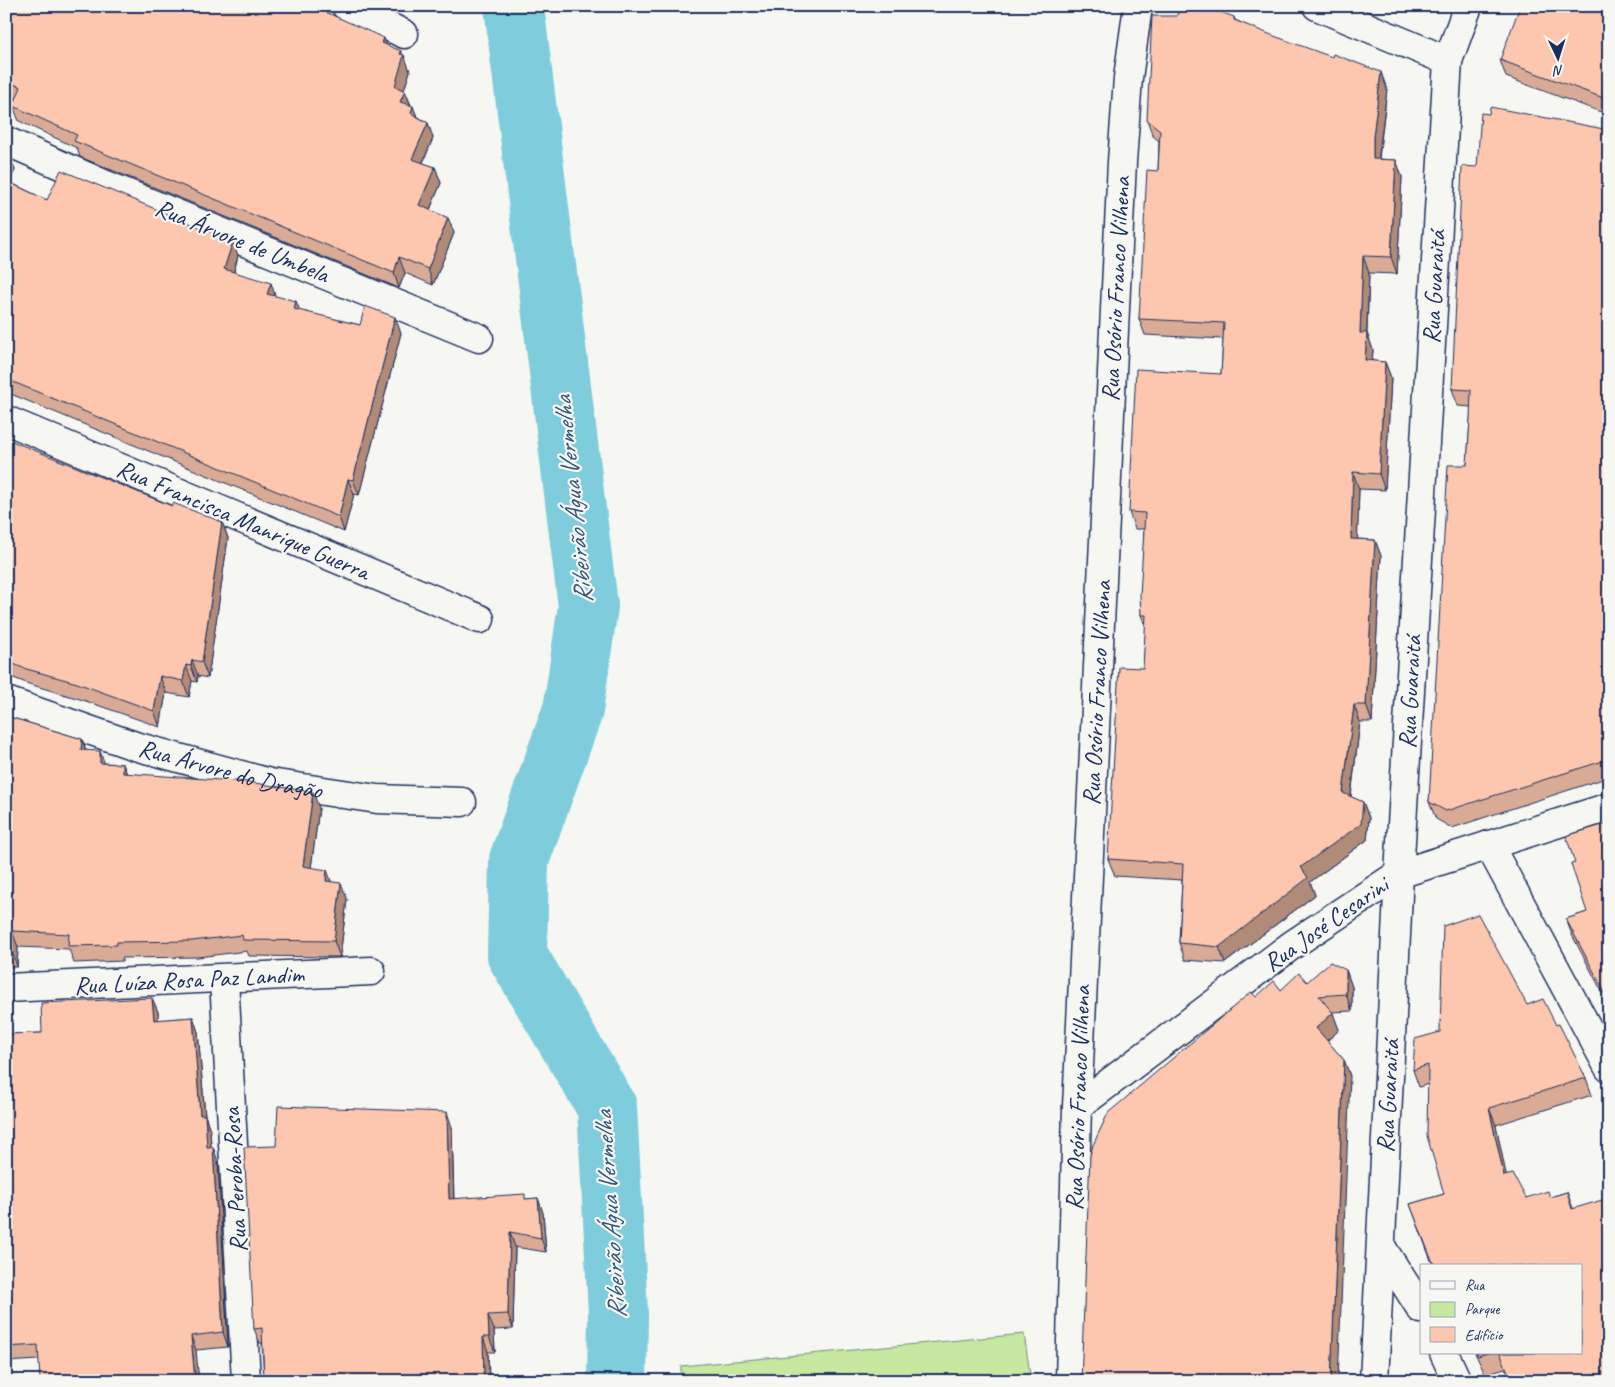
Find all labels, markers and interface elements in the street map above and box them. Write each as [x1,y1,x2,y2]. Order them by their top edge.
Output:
north arrow [1532,32,1582,82]
text: N [1552,62,1564,79]
street label: Rua Osório Franco Vilhena [1094,174,1138,402]
street label: Rua Árvore de Umbela [150,192,335,291]
street label: Rua Guaraitá [1415,227,1453,345]
water label: Ribeirão Água Vermelha [545,392,600,605]
street label: Rua Francisca Manrique Guerra [112,452,377,589]
street label: Rua Osório Franco Vilhena [1075,578,1119,806]
street label: Rua Guaraitá [1391,632,1429,750]
street label: Rua Árvore do Dragão [135,732,325,807]
street label: Rua José Cesarini [1257,867,1397,979]
street label: Rua Luíza Rosa Paz Landim [73,958,306,1002]
street label: Rua Osório Franco Vilhena [1058,983,1098,1211]
street label: Rua Guaraitá [1369,1036,1407,1154]
street label: Rua Peroba-Rosa [215,1105,255,1253]
water label: Ribeirão Água Vermelha [586,1108,634,1320]
legend [1420,1264,1582,1354]
text: Rua [1465,1276,1485,1295]
text: Parque [1465,1300,1501,1319]
text: Edifício [1465,1326,1504,1345]

